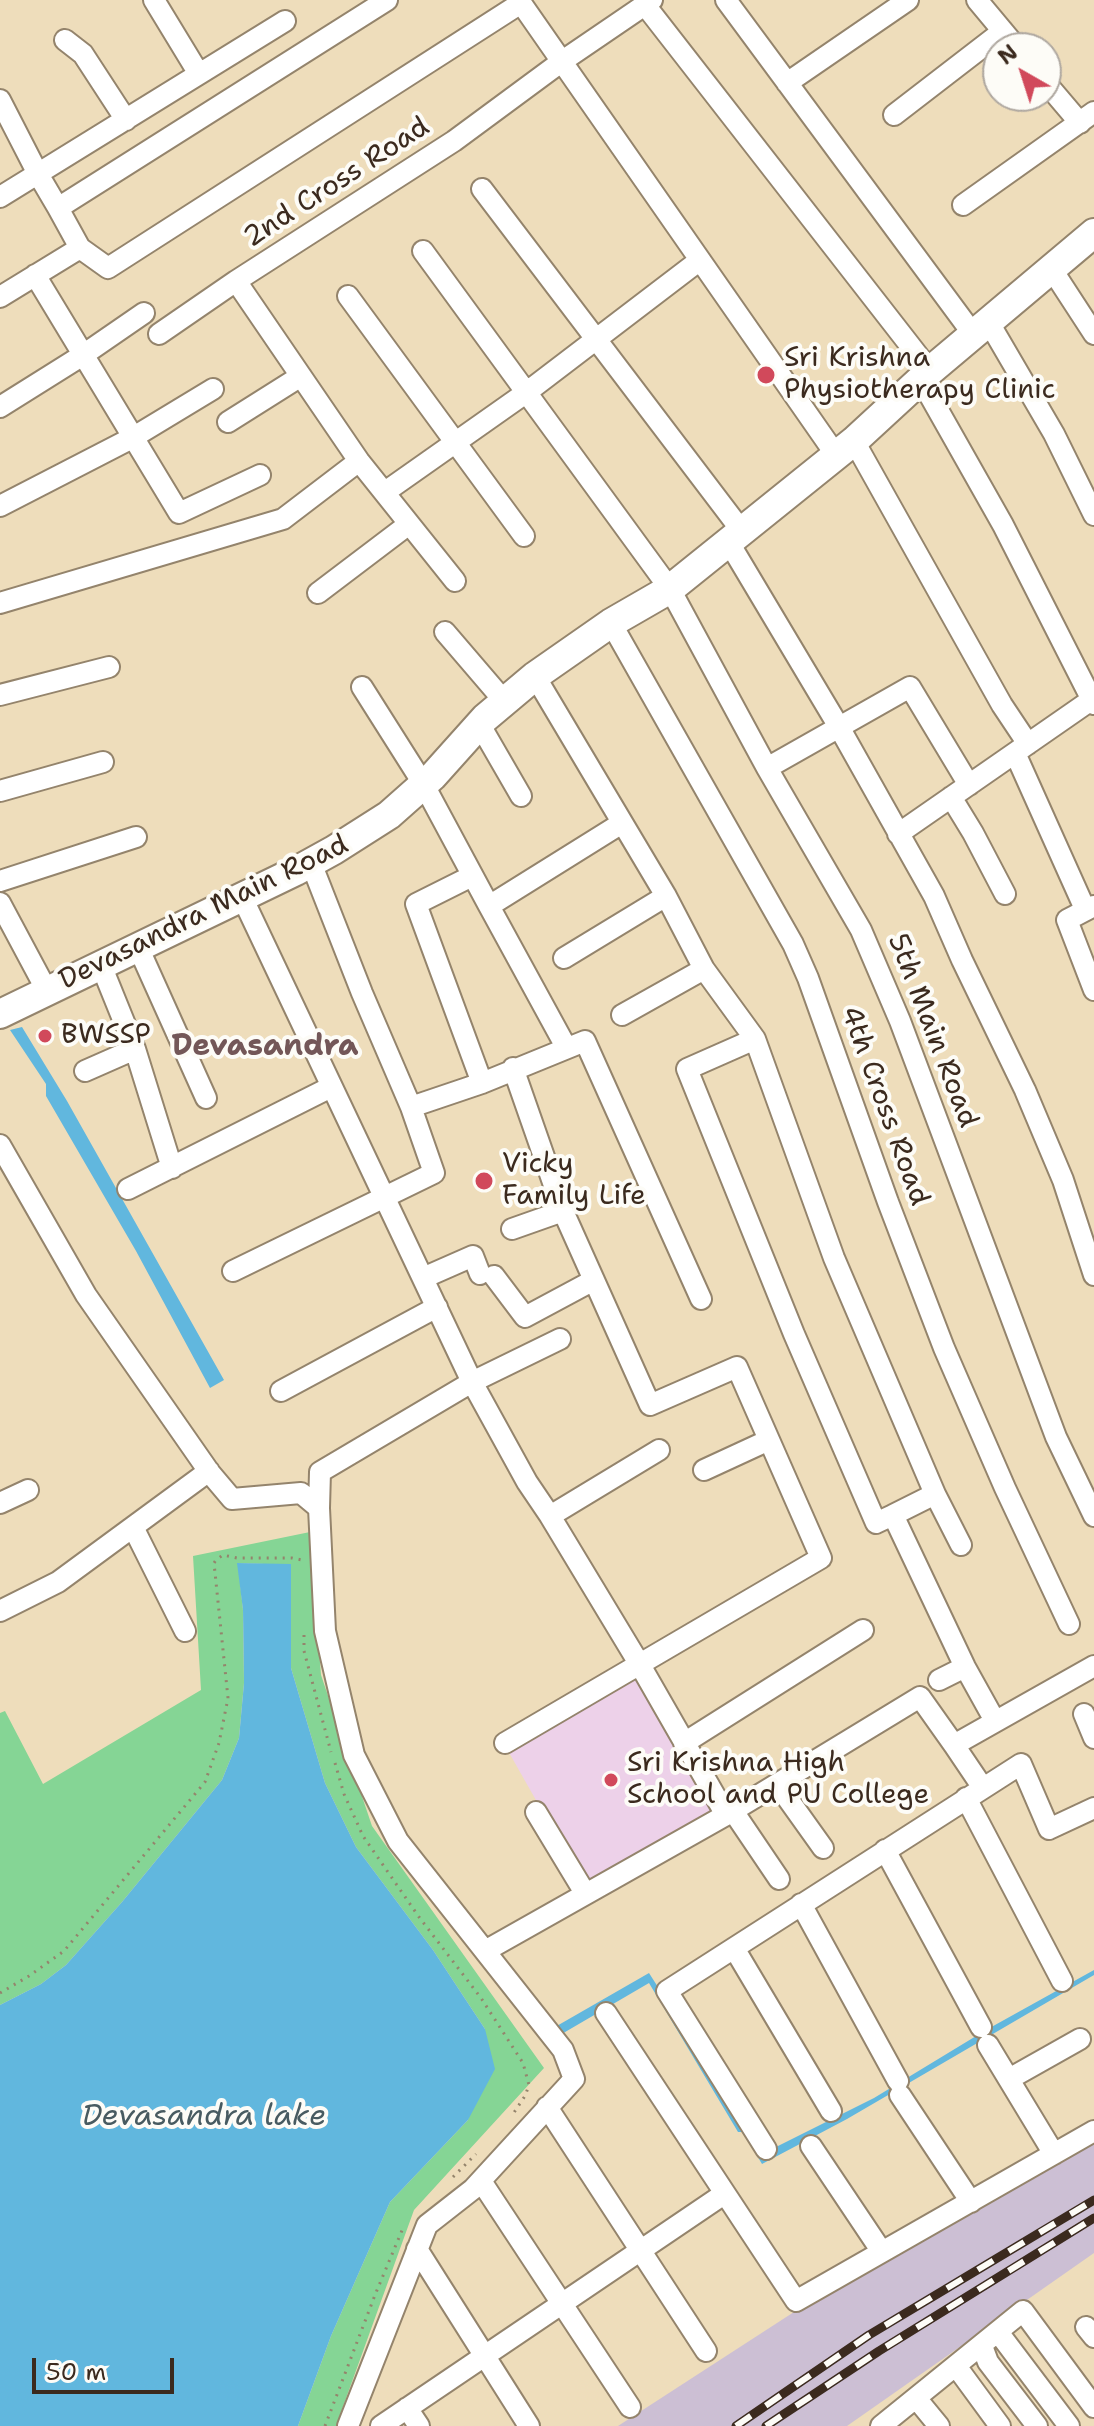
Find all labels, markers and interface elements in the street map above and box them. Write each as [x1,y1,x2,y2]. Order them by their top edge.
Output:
north arrow [982,32,1062,112]
text: N [992,38,1024,71]
street label: 2nd Cross Road [238,111,436,255]
place label: Sri Krishna Physiotherapy Clinic [784,342,1056,408]
marker: Sri Krishna Physiotherapy Clinic [755,364,777,386]
street label: Devasandra Main Road [54,828,354,998]
street label: 5th Main Road [880,929,984,1133]
street label: 4th Cross Road [832,1002,936,1210]
place label: BWSSP [61,1019,151,1053]
marker: BWSSP [36,1027,54,1045]
district label: Devasandra [171,1029,359,1065]
place label: Vicky Family Life [502,1148,646,1214]
marker: Vicky Family Life [473,1170,495,1192]
place label: Sri Krishna High School and PU College [627,1747,929,1813]
marker: Sri Krishna High School and PU College [602,1771,620,1789]
water label: Devasandra lake [82,2099,326,2135]
scale bar [36,2342,178,2392]
text: 50 m [46,2356,106,2388]

